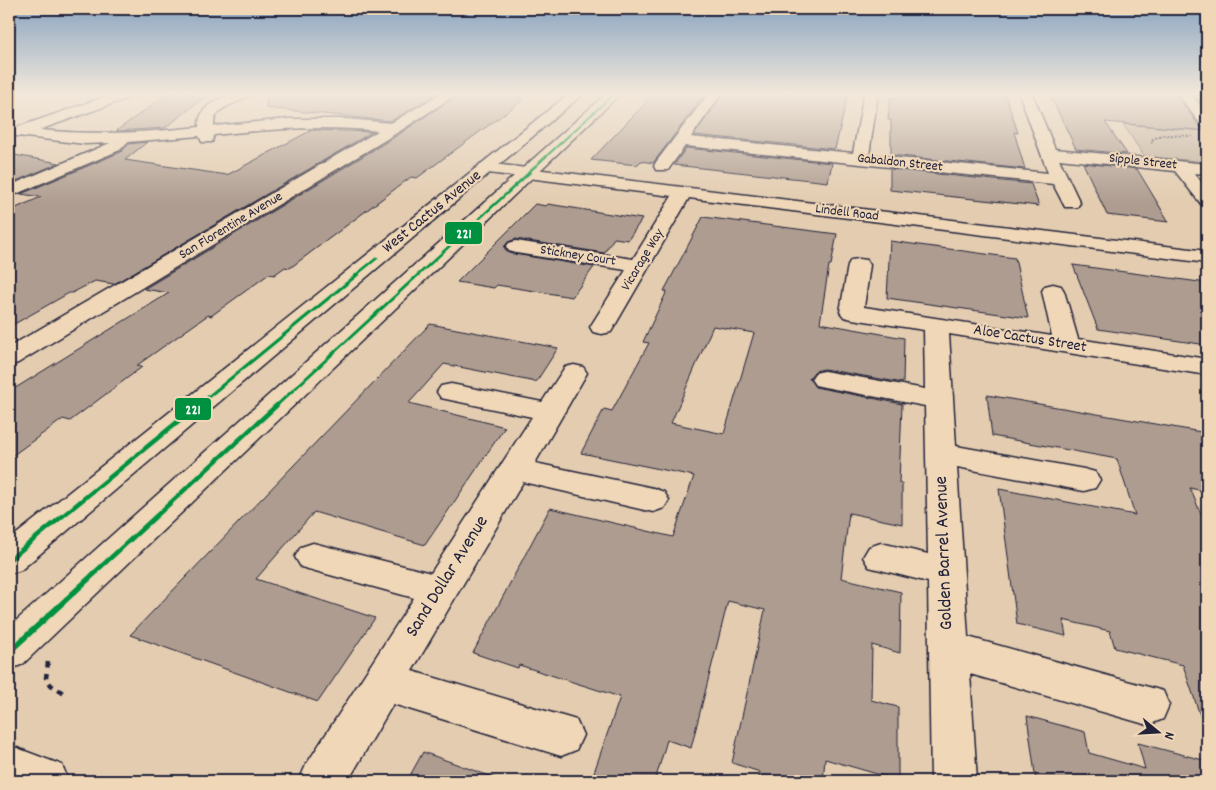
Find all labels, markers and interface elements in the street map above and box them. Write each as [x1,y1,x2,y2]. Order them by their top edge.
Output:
street label: Sipple Street [1108,148,1178,176]
street label: Gabaldon Street [856,149,944,177]
street label: West Cactus Avenue [378,165,486,259]
street label: San Florentine Avenue [175,187,287,265]
street label: Lindell Road [814,199,880,227]
line badge: 221 [444,221,483,245]
text: 221 [456,225,472,245]
street label: Vicarage Way [617,225,670,295]
street label: Stickney Court [539,240,617,272]
street label: Aloe Cactus Street [972,319,1088,359]
line badge: 221 [174,397,212,421]
text: 221 [185,401,201,421]
street label: Golden Barrel Avenue [929,475,961,631]
street label: Sand Dollar Avenue [400,511,496,643]
north arrow [1134,708,1184,758]
text: N [1158,729,1179,742]

